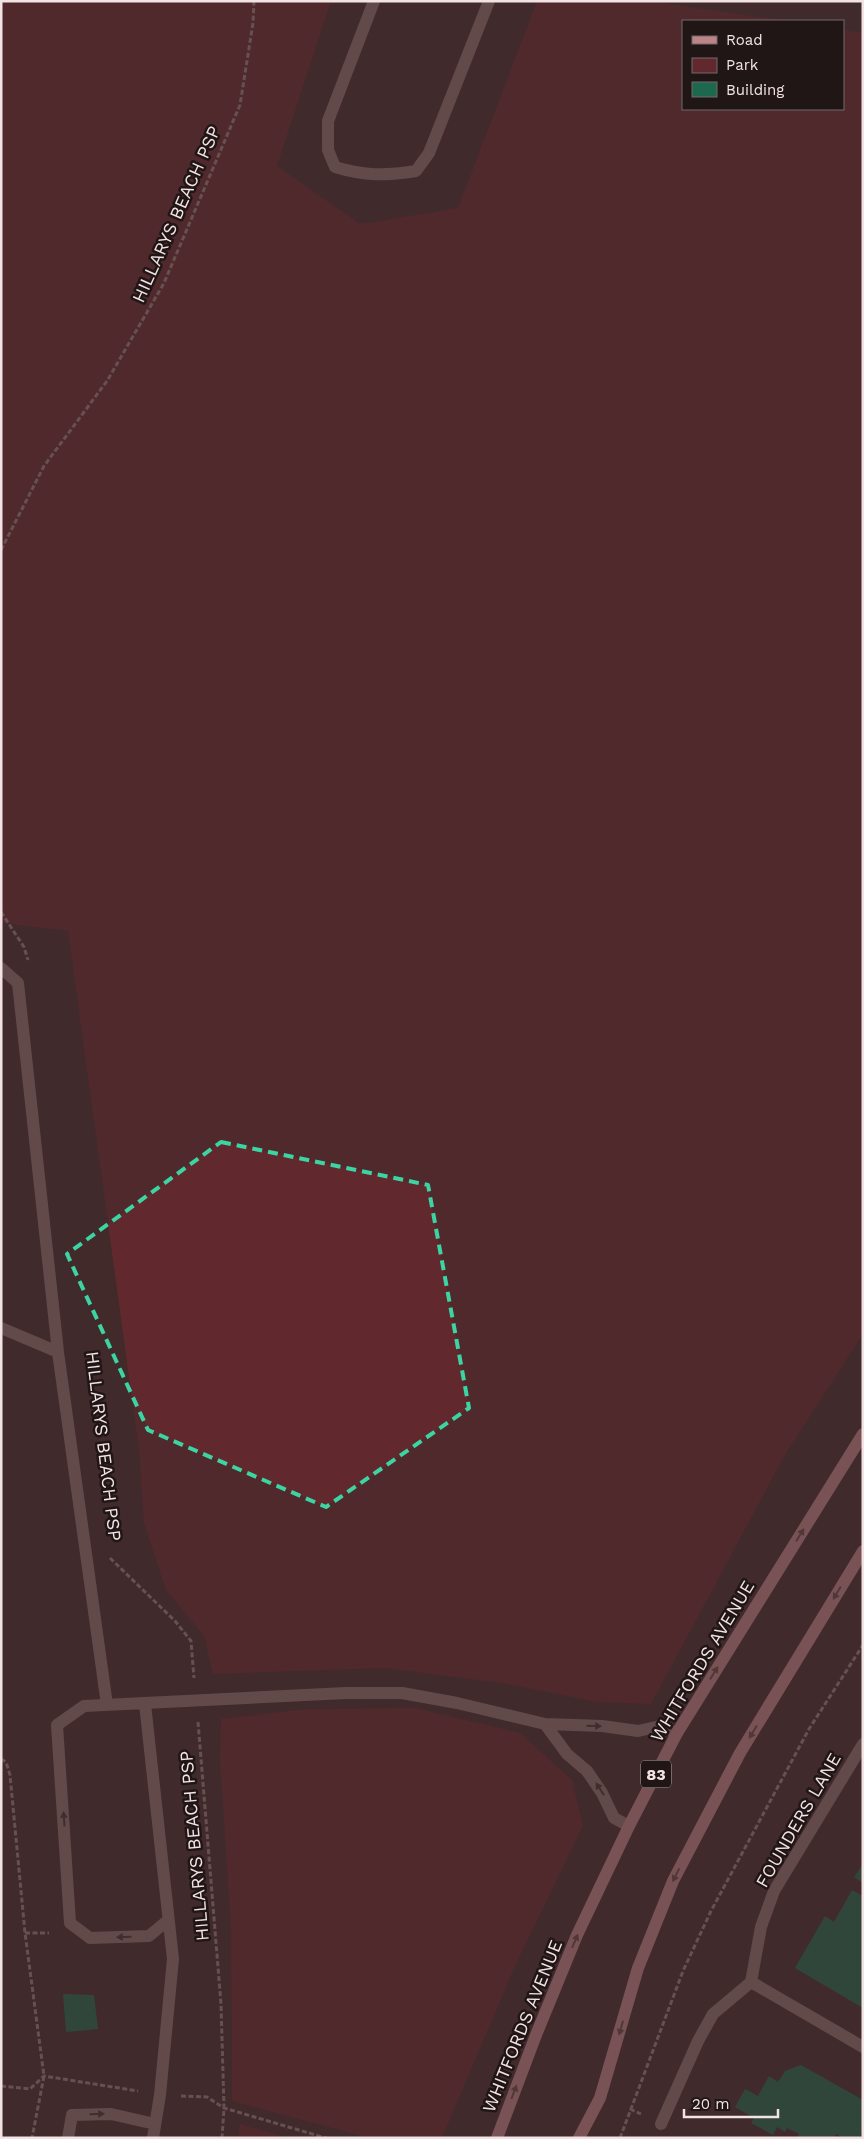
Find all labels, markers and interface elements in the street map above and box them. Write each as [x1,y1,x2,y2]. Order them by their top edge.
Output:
legend [682,20,844,110]
text: Road [726,31,763,49]
text: Park [726,56,759,74]
text: Building [726,81,784,99]
street label: HILLARYS BEACH PSP [128,122,224,306]
street label: HILLARYS BEACH PSP [82,1350,126,1542]
one-way arrow [795,1529,804,1542]
street label: WHITFORDS AVENUE [646,1577,758,1745]
one-way arrow [833,1587,842,1600]
one-way arrow [710,1667,719,1680]
one-way arrow [586,1722,602,1730]
one-way arrow [748,1725,758,1738]
street label: FOUNDERS LANE [751,1749,845,1891]
street label: HILLARYS BEACH PSP [175,1750,213,1942]
road number: 83 [641,1760,671,1788]
one-way arrow [595,1783,604,1796]
one-way arrow [59,1811,67,1827]
one-way arrow [672,1868,680,1882]
one-way arrow [116,1933,132,1941]
one-way arrow [571,1934,579,1948]
street label: WHITFORDS AVENUE [478,1937,566,2115]
one-way arrow [616,2020,624,2035]
one-way arrow [510,2084,518,2099]
scale bar [684,2086,778,2118]
text: 20 m [692,2095,730,2113]
one-way arrow [89,2110,105,2118]

